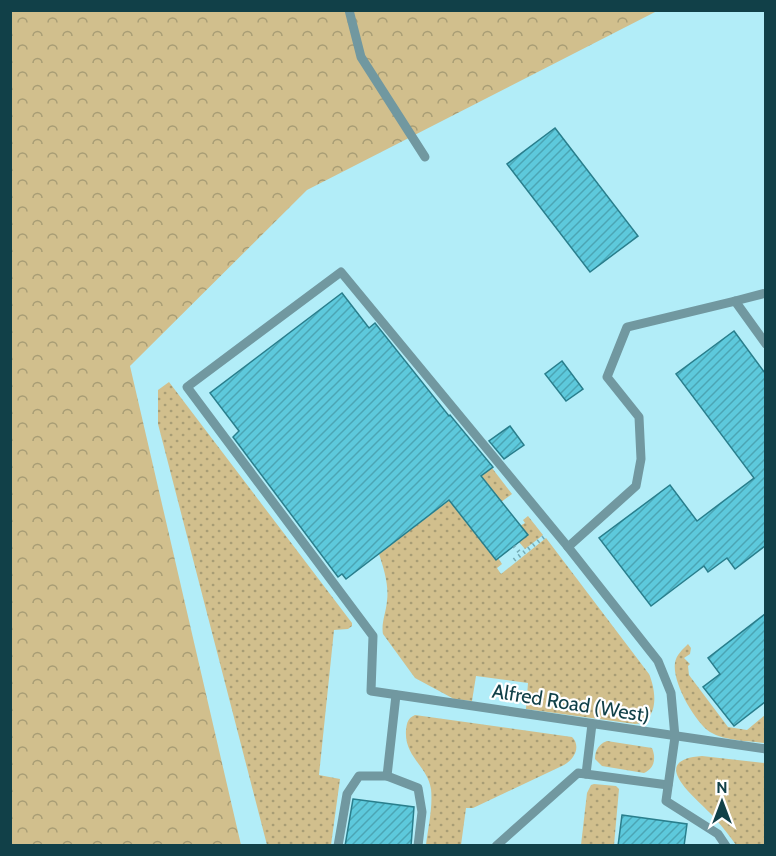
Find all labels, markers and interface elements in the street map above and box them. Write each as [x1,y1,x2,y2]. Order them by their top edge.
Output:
street label: Alfred Road (West) [490,679,652,727]
north arrow [692,772,752,832]
text: N [716,778,728,797]

